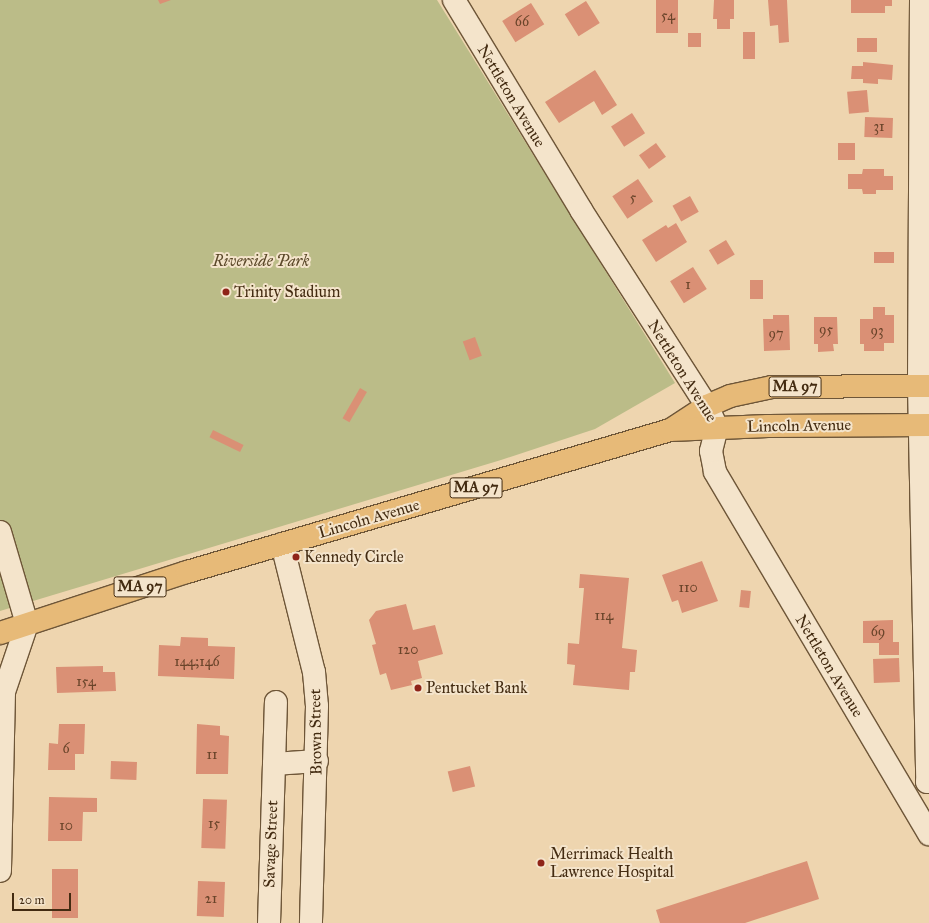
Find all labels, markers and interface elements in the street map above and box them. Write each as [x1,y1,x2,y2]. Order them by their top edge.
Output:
house number: 54 [661,8,675,24]
house number: 66 [515,14,529,30]
street label: Nettleton Avenue [473,41,549,151]
house number: 31 [873,119,885,135]
house number: 5 [630,190,636,206]
park label: Riverside Park [213,251,309,271]
house number: 1 [685,277,691,293]
place label: Trinity Stadium [234,282,340,302]
marker: Trinity Stadium [221,287,231,297]
street label: Nettleton Avenue [643,317,721,425]
house number: 95 [819,322,833,338]
house number: 93 [870,323,884,339]
house number: 97 [769,326,783,342]
road number: MA 97 [768,374,822,400]
street label: Lincoln Avenue [747,415,851,437]
road number: MA 97 [449,475,503,501]
street label: Lincoln Avenue [316,495,422,543]
place label: Kennedy Circle [304,547,404,567]
marker: Kennedy Circle [291,552,301,562]
road number: MA 97 [113,574,167,600]
house number: 110 [678,580,698,596]
house number: 114 [595,608,613,624]
street label: Nettleton Avenue [791,611,867,721]
house number: 69 [871,624,885,640]
house number: 120 [398,642,418,658]
house number: 144;146 [174,654,220,670]
house number: 154 [76,674,96,690]
place label: Pentucket Bank [426,678,527,698]
marker: Pentucket Bank [413,683,423,693]
street label: Brown Street [306,688,326,776]
house number: 6 [62,741,70,757]
house number: 11 [206,747,218,763]
street label: Savage Street [260,800,282,888]
house number: 15 [208,816,220,832]
house number: 10 [59,818,73,834]
place label: Merrimack Health Lawrence Hospital [550,844,674,882]
marker: Merrimack Health Lawrence Hospital [535,857,547,869]
scale bar [14,885,73,911]
house number: 21 [205,891,217,907]
text: 20 m [19,893,45,907]

